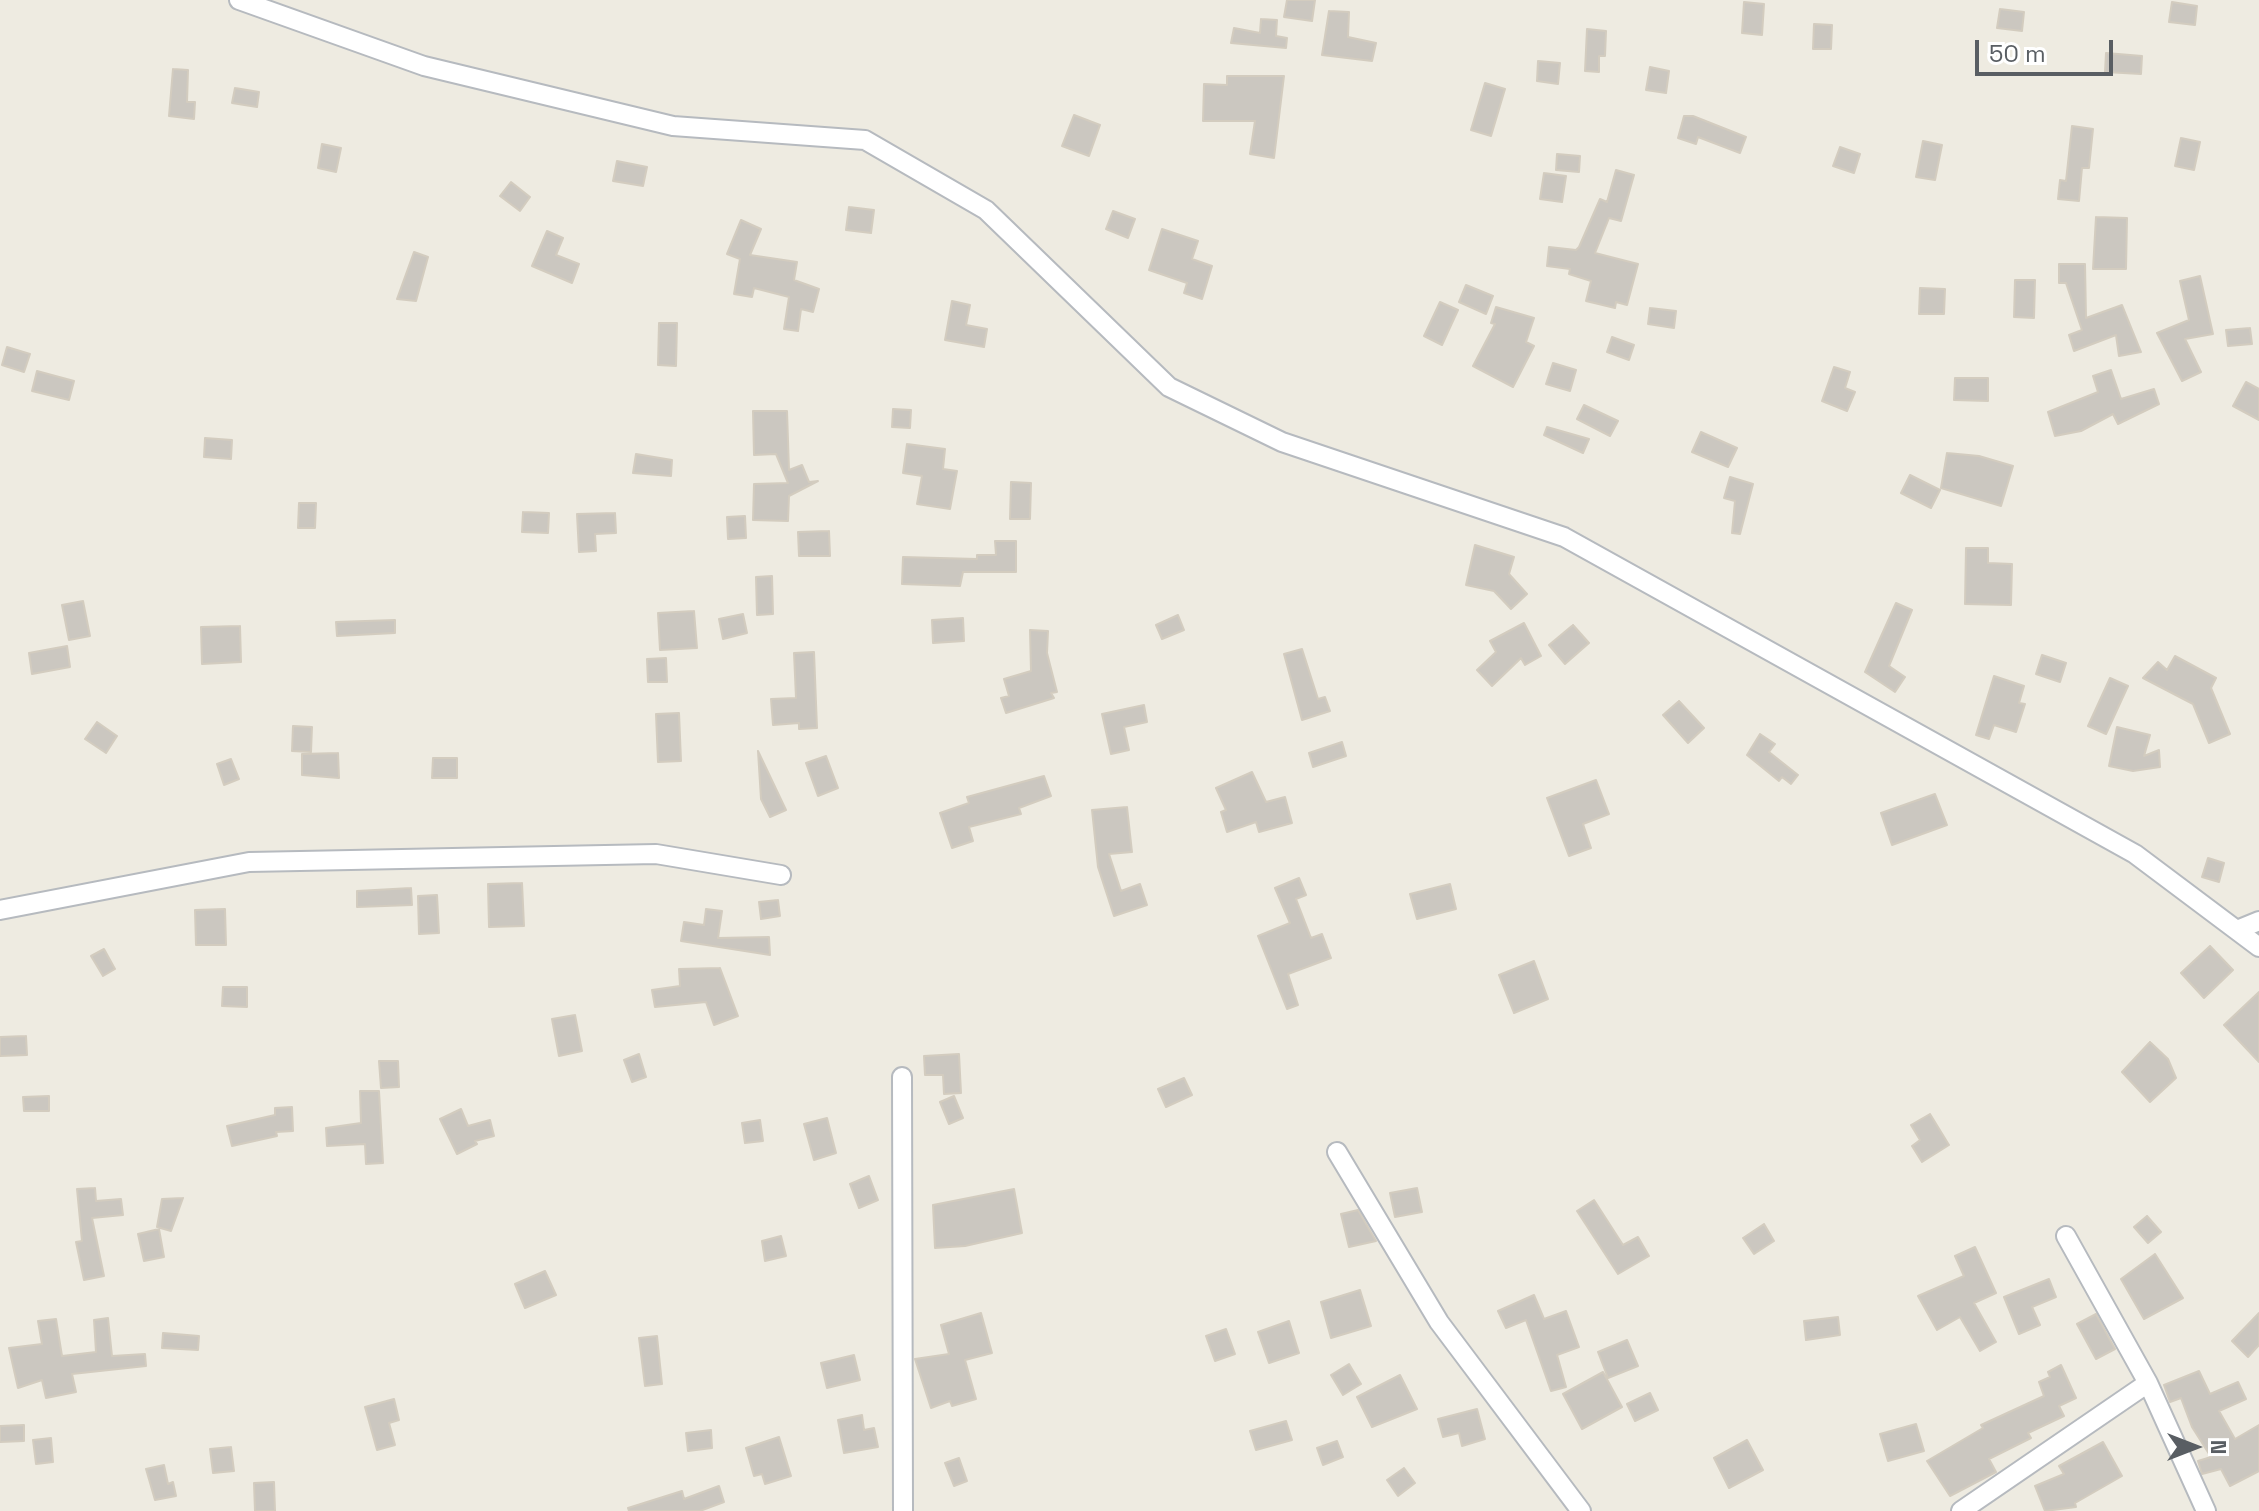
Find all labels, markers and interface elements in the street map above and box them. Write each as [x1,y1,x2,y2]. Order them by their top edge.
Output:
scale bar [1979,24,2117,74]
text: 50 m [1989,38,2046,69]
north arrow [2155,1407,2235,1487]
text: N [2205,1440,2233,1454]

